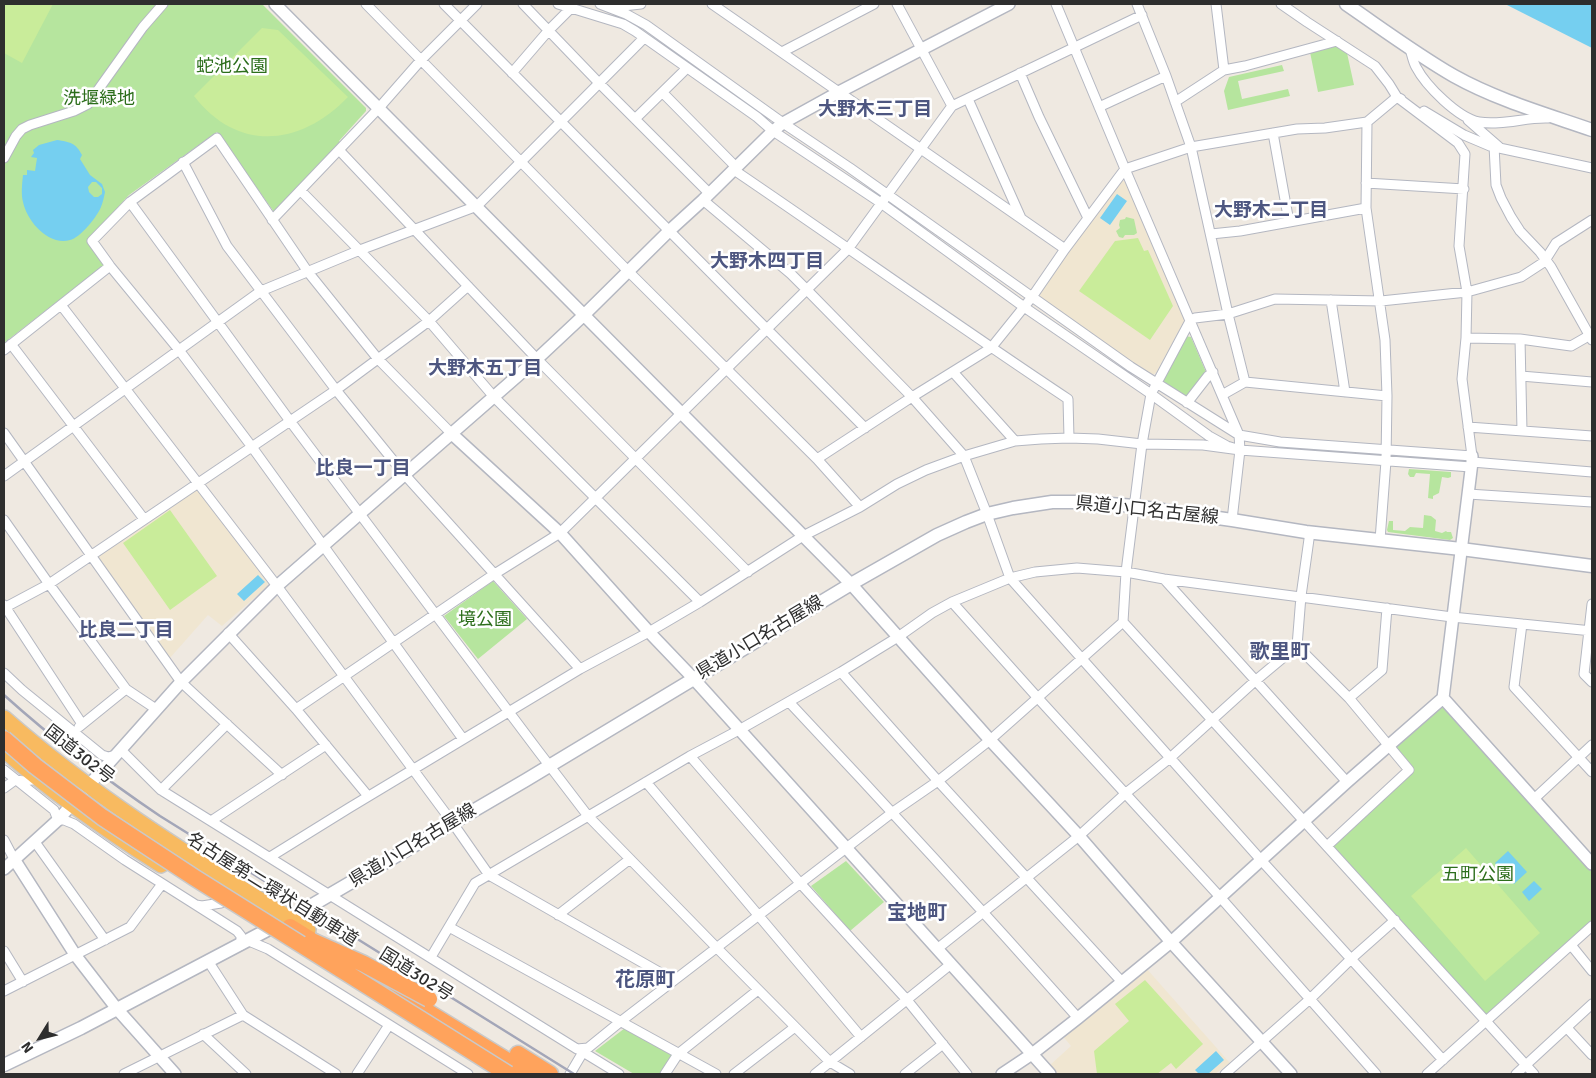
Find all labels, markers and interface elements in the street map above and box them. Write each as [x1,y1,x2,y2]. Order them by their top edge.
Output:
park label: 蛇池公園 [196,56,268,78]
park label: 洗堰緑地 [63,88,135,110]
district label: 大野木三丁目 [818,99,932,121]
district label: 大野木二丁目 [1214,200,1328,222]
district label: 大野木四丁目 [710,251,824,273]
district label: 大野木五丁目 [428,358,542,380]
district label: 比良一丁目 [316,458,410,480]
street label: 県道小口名古屋線 [1074,493,1220,529]
street label: 県道小口名古屋線 [693,592,827,684]
park label: 境公園 [458,609,512,631]
district label: 比良二丁目 [79,620,173,642]
district label: 歌里町 [1250,641,1310,665]
street label: 国道302号 [40,721,118,789]
street label: 県道小口名古屋線 [346,800,480,892]
street label: 名古屋第二環状自動車道 [182,828,362,952]
park label: 五町公園 [1442,864,1514,886]
district label: 宝地町 [887,902,947,926]
street label: 国道302号 [375,944,457,1006]
district label: 花原町 [615,969,675,993]
north arrow [15,1013,65,1063]
text: N [18,1038,37,1056]

